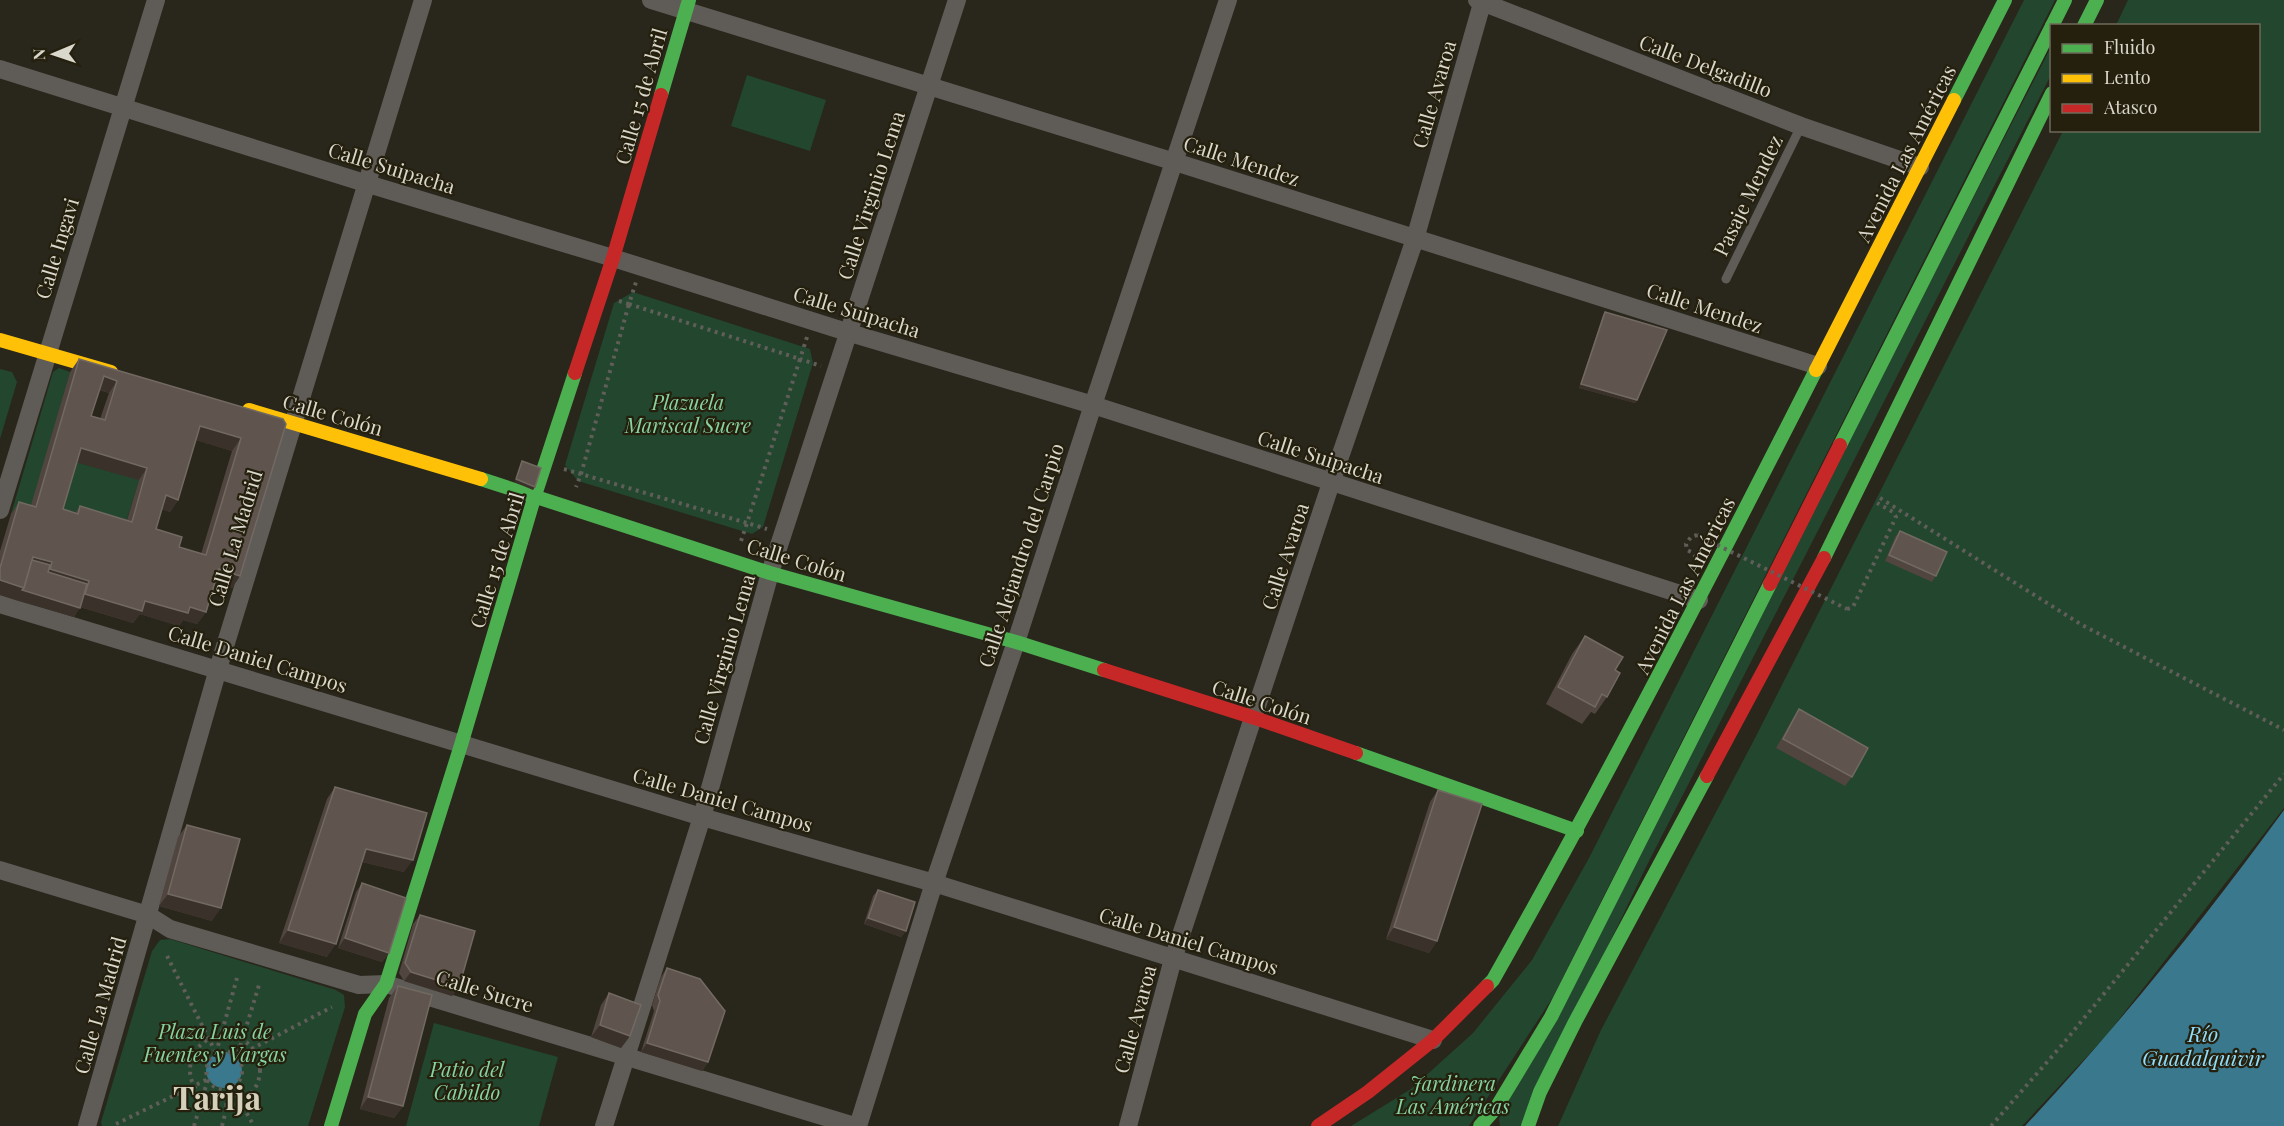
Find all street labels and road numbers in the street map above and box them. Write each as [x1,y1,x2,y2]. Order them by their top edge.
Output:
street label: Calle 15 de Abril [608,24,672,167]
street label: Calle Delgadillo [1636,27,1776,103]
street label: Calle Avaroa [1405,37,1461,151]
street label: Avenida Las Américas [1848,60,1961,247]
street label: Calle Virginio Lema [830,107,910,283]
street label: Calle Mendez [1181,129,1303,191]
street label: Pasaje Mendez [1706,130,1788,260]
street label: Calle Suipacha [325,135,459,199]
street label: Calle Ingavi [28,194,84,302]
street label: Calle Mendez [1644,276,1766,338]
street label: Calle Suipacha [790,279,924,343]
street label: Calle Colón [280,387,386,441]
street label: Calle Suipacha [1254,423,1388,489]
street label: Calle Alejandro del Carpio [971,439,1069,671]
street label: Calle La Madrid [200,466,268,610]
street label: Calle 15 de Abril [463,489,530,631]
street label: Avenida Las Américas [1627,492,1740,679]
street label: Calle Avaroa [1254,499,1314,613]
street label: Calle Colón [744,531,850,587]
street label: Calle Virginio Lema [686,571,760,747]
street label: Calle Daniel Campos [165,618,351,698]
street label: Calle Colón [1209,672,1315,730]
street label: Calle Daniel Campos [630,760,816,838]
street label: Calle Daniel Campos [1096,900,1282,980]
street label: Calle La Madrid [66,933,132,1077]
street label: Calle Sucre [433,962,537,1018]
street label: Calle Avaroa [1107,962,1161,1076]

